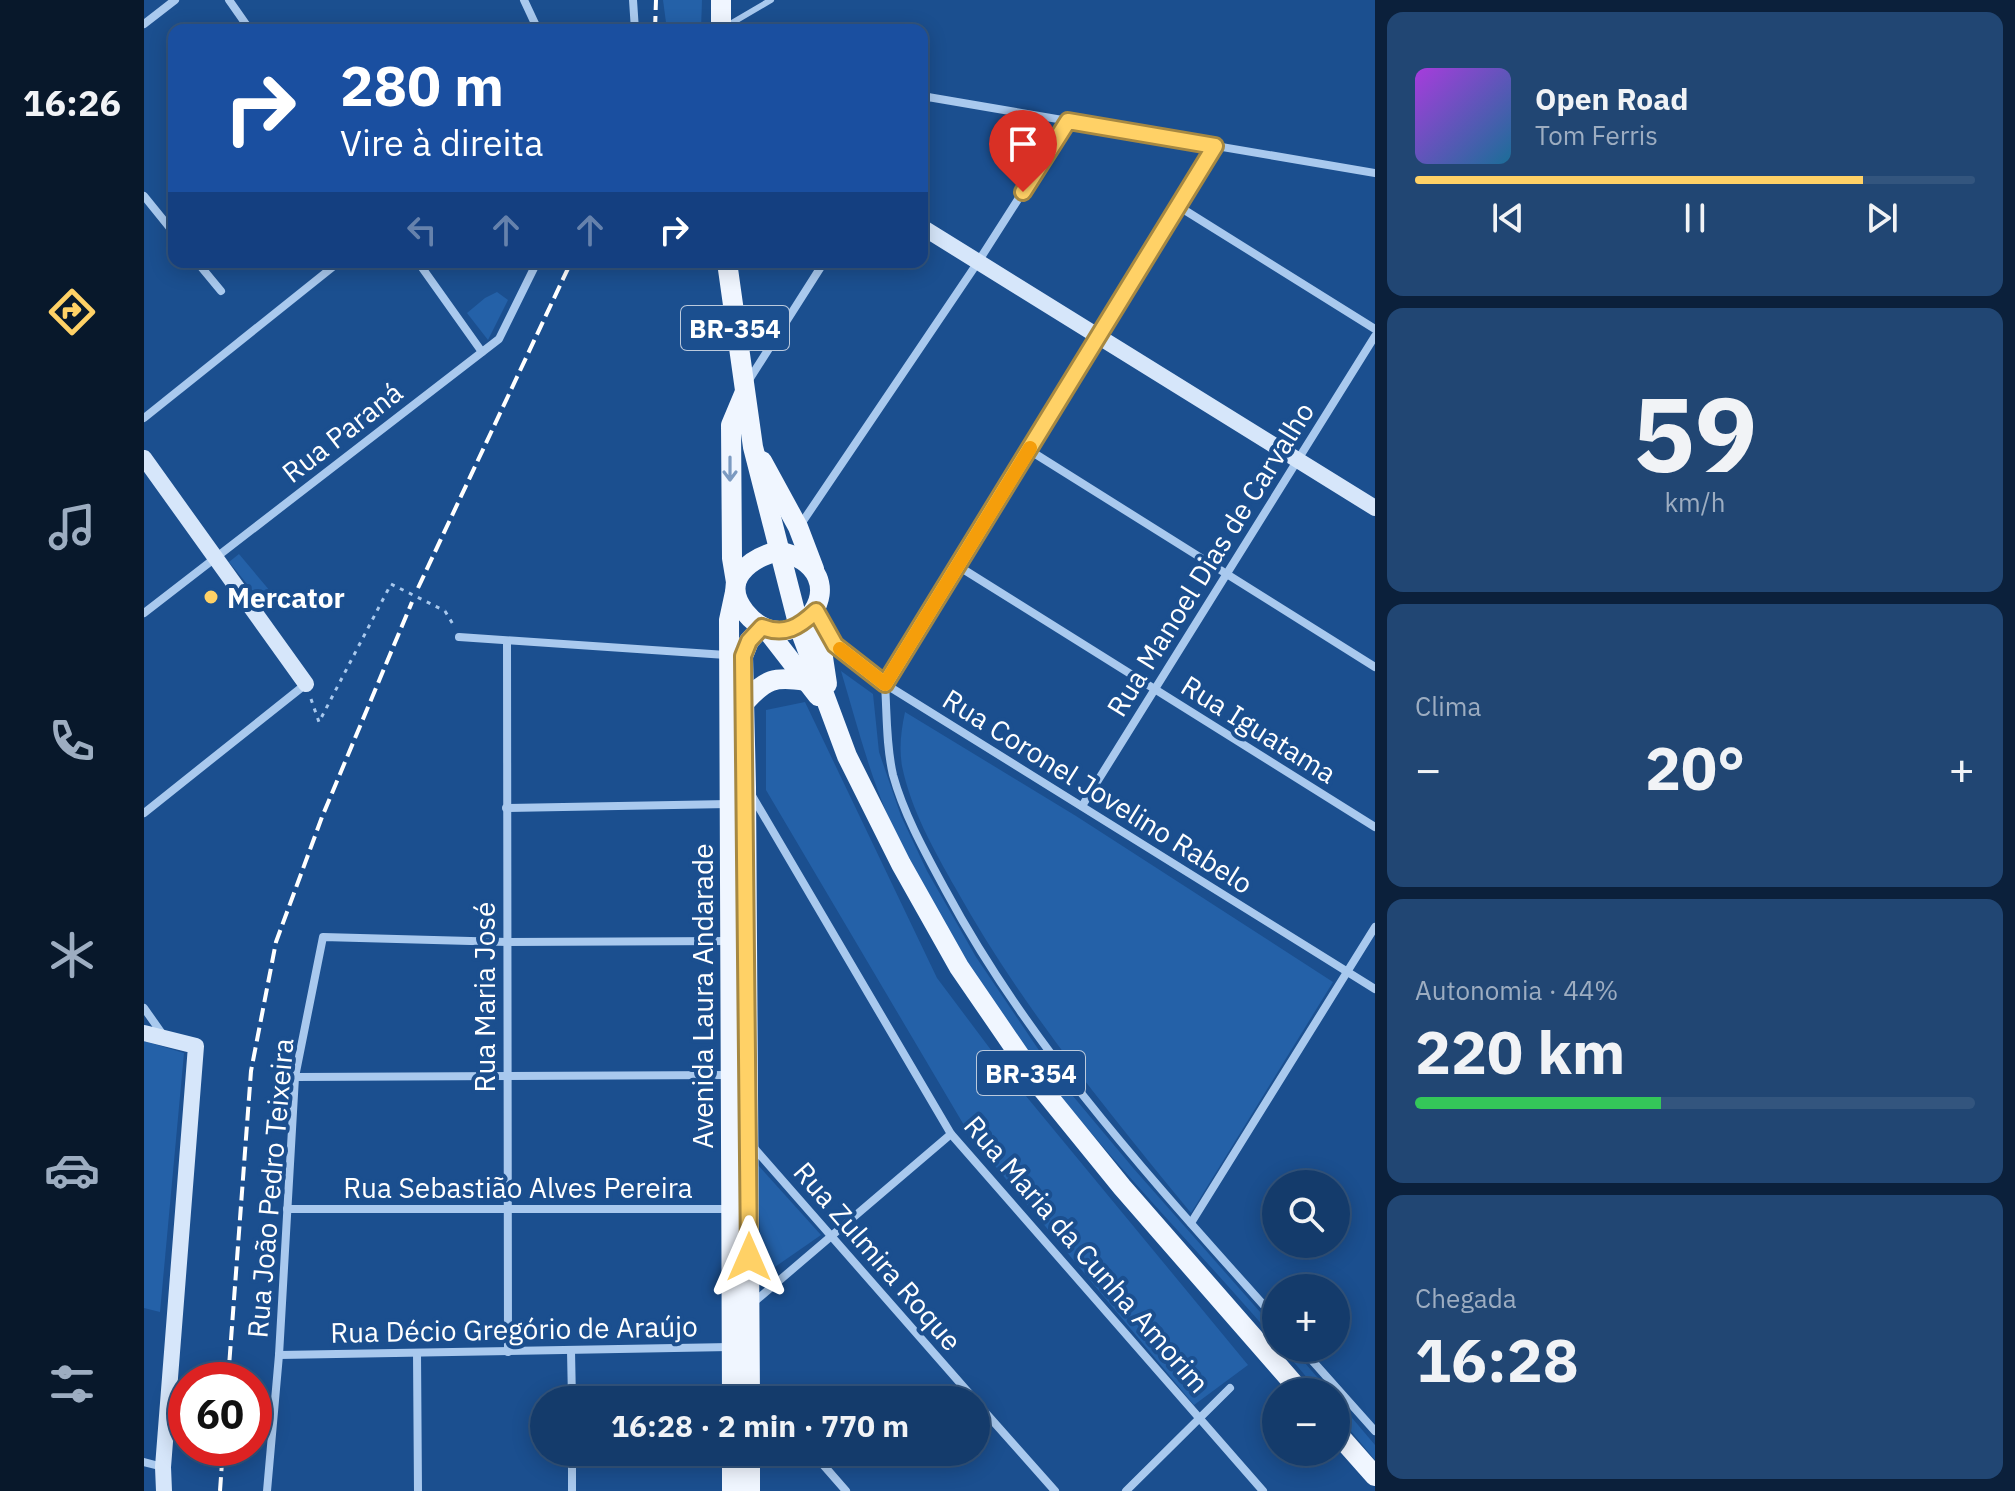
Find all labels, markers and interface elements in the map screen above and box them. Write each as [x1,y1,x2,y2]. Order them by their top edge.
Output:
text: 280 m [340,49,504,121]
icon: right [208,56,312,160]
text: 16:26 [23,79,121,126]
text: Open Road [1535,79,1688,118]
pin [989,110,1057,192]
text: Tom Ferris [1535,118,1658,152]
text: Vire à direita [340,119,543,166]
icon: arrive [1001,122,1045,166]
icon: previous [1486,196,1530,240]
icon: pause [1673,196,1717,240]
icon: next [1860,196,1904,240]
icon: left [400,208,444,252]
icon: ahead [484,208,528,252]
icon: ahead [568,208,612,252]
icon: right [652,208,696,252]
icon: directions [44,284,100,340]
road number: BR-354 [681,306,789,350]
text: 59 [1633,365,1757,501]
street label: Rua Paraná [274,373,410,491]
street label: Rua Manoel Dias de Carvalho [1098,395,1322,723]
one-way arrow [723,455,738,482]
text: km/h [1664,485,1726,519]
icon: music [44,499,100,555]
place label: Mercator [227,579,345,616]
marker: Mercator [202,588,220,606]
street label: Rua Iguatama [1174,667,1344,791]
street label: Rua Coronel Jovelino Rabelo [936,680,1260,902]
text: Clima [1415,689,1481,723]
icon: phone [44,713,100,769]
text: 20° [1645,728,1745,807]
text: − [1415,740,1441,797]
text: + [1949,740,1975,797]
street label: Avenida Laura Andarade [684,843,721,1149]
street label: Rua Maria José [466,902,503,1092]
icon: climate [44,927,100,983]
text: Autonomia · 44% [1415,973,1618,1007]
text: 220 km [1415,1012,1625,1091]
street label: Rua João Pedro Teixeira [238,1036,302,1340]
road number: BR-354 [977,1051,1085,1095]
street label: Rua Maria da Cunha Amorim [956,1107,1218,1401]
icon: car [44,1142,100,1198]
street label: Rua Zulmira Roque [786,1154,970,1358]
street label: Rua Sebastião Alves Pereira [343,1169,693,1206]
map controls [1262,1170,1350,1466]
button: search [1262,1170,1350,1258]
position arrow [707,1215,791,1299]
button: + [1262,1274,1350,1362]
text: Chegada [1415,1281,1517,1315]
street label: Rua Décio Gregório de Araújo [330,1307,698,1351]
text: 16:28 [1415,1320,1579,1399]
icon: filters [44,1356,100,1412]
speed limit sign: 60 [168,1362,272,1466]
button: − [1262,1378,1350,1466]
text: 16:28 · 2 min · 770 m [611,1406,909,1445]

